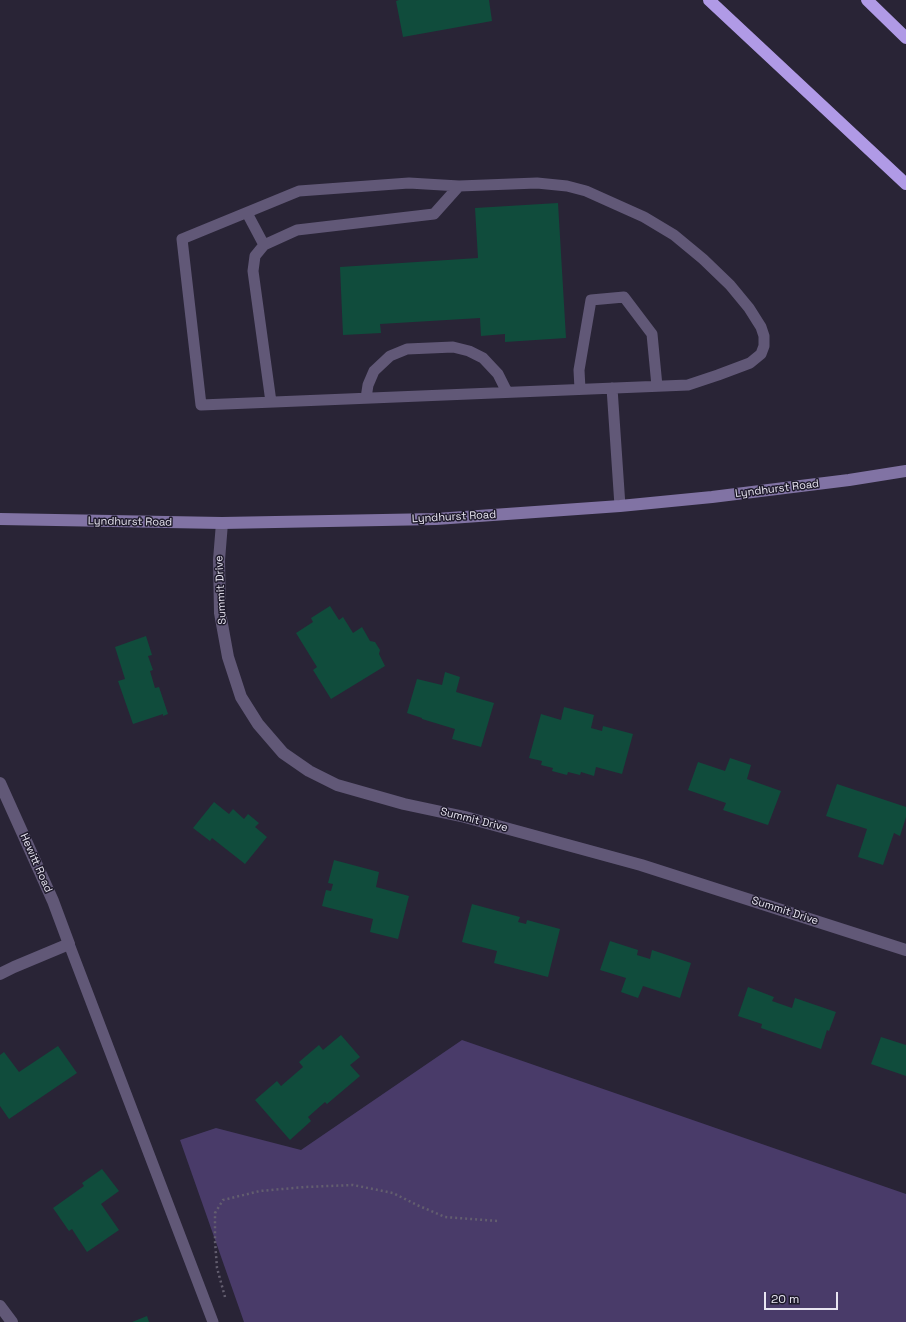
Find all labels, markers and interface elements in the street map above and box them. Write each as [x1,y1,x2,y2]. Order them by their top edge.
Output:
street label: Lyndhurst Road [734,477,820,501]
street label: Lyndhurst Road [411,508,497,526]
street label: Lyndhurst Road [88,515,172,529]
street label: Summit Drive [213,555,229,625]
street label: Summit Drive [439,805,509,835]
street label: Hewitt Road [17,831,55,895]
street label: Summit Drive [750,894,820,928]
scale bar [766,1284,840,1310]
text: 20 m [771,1291,799,1307]

